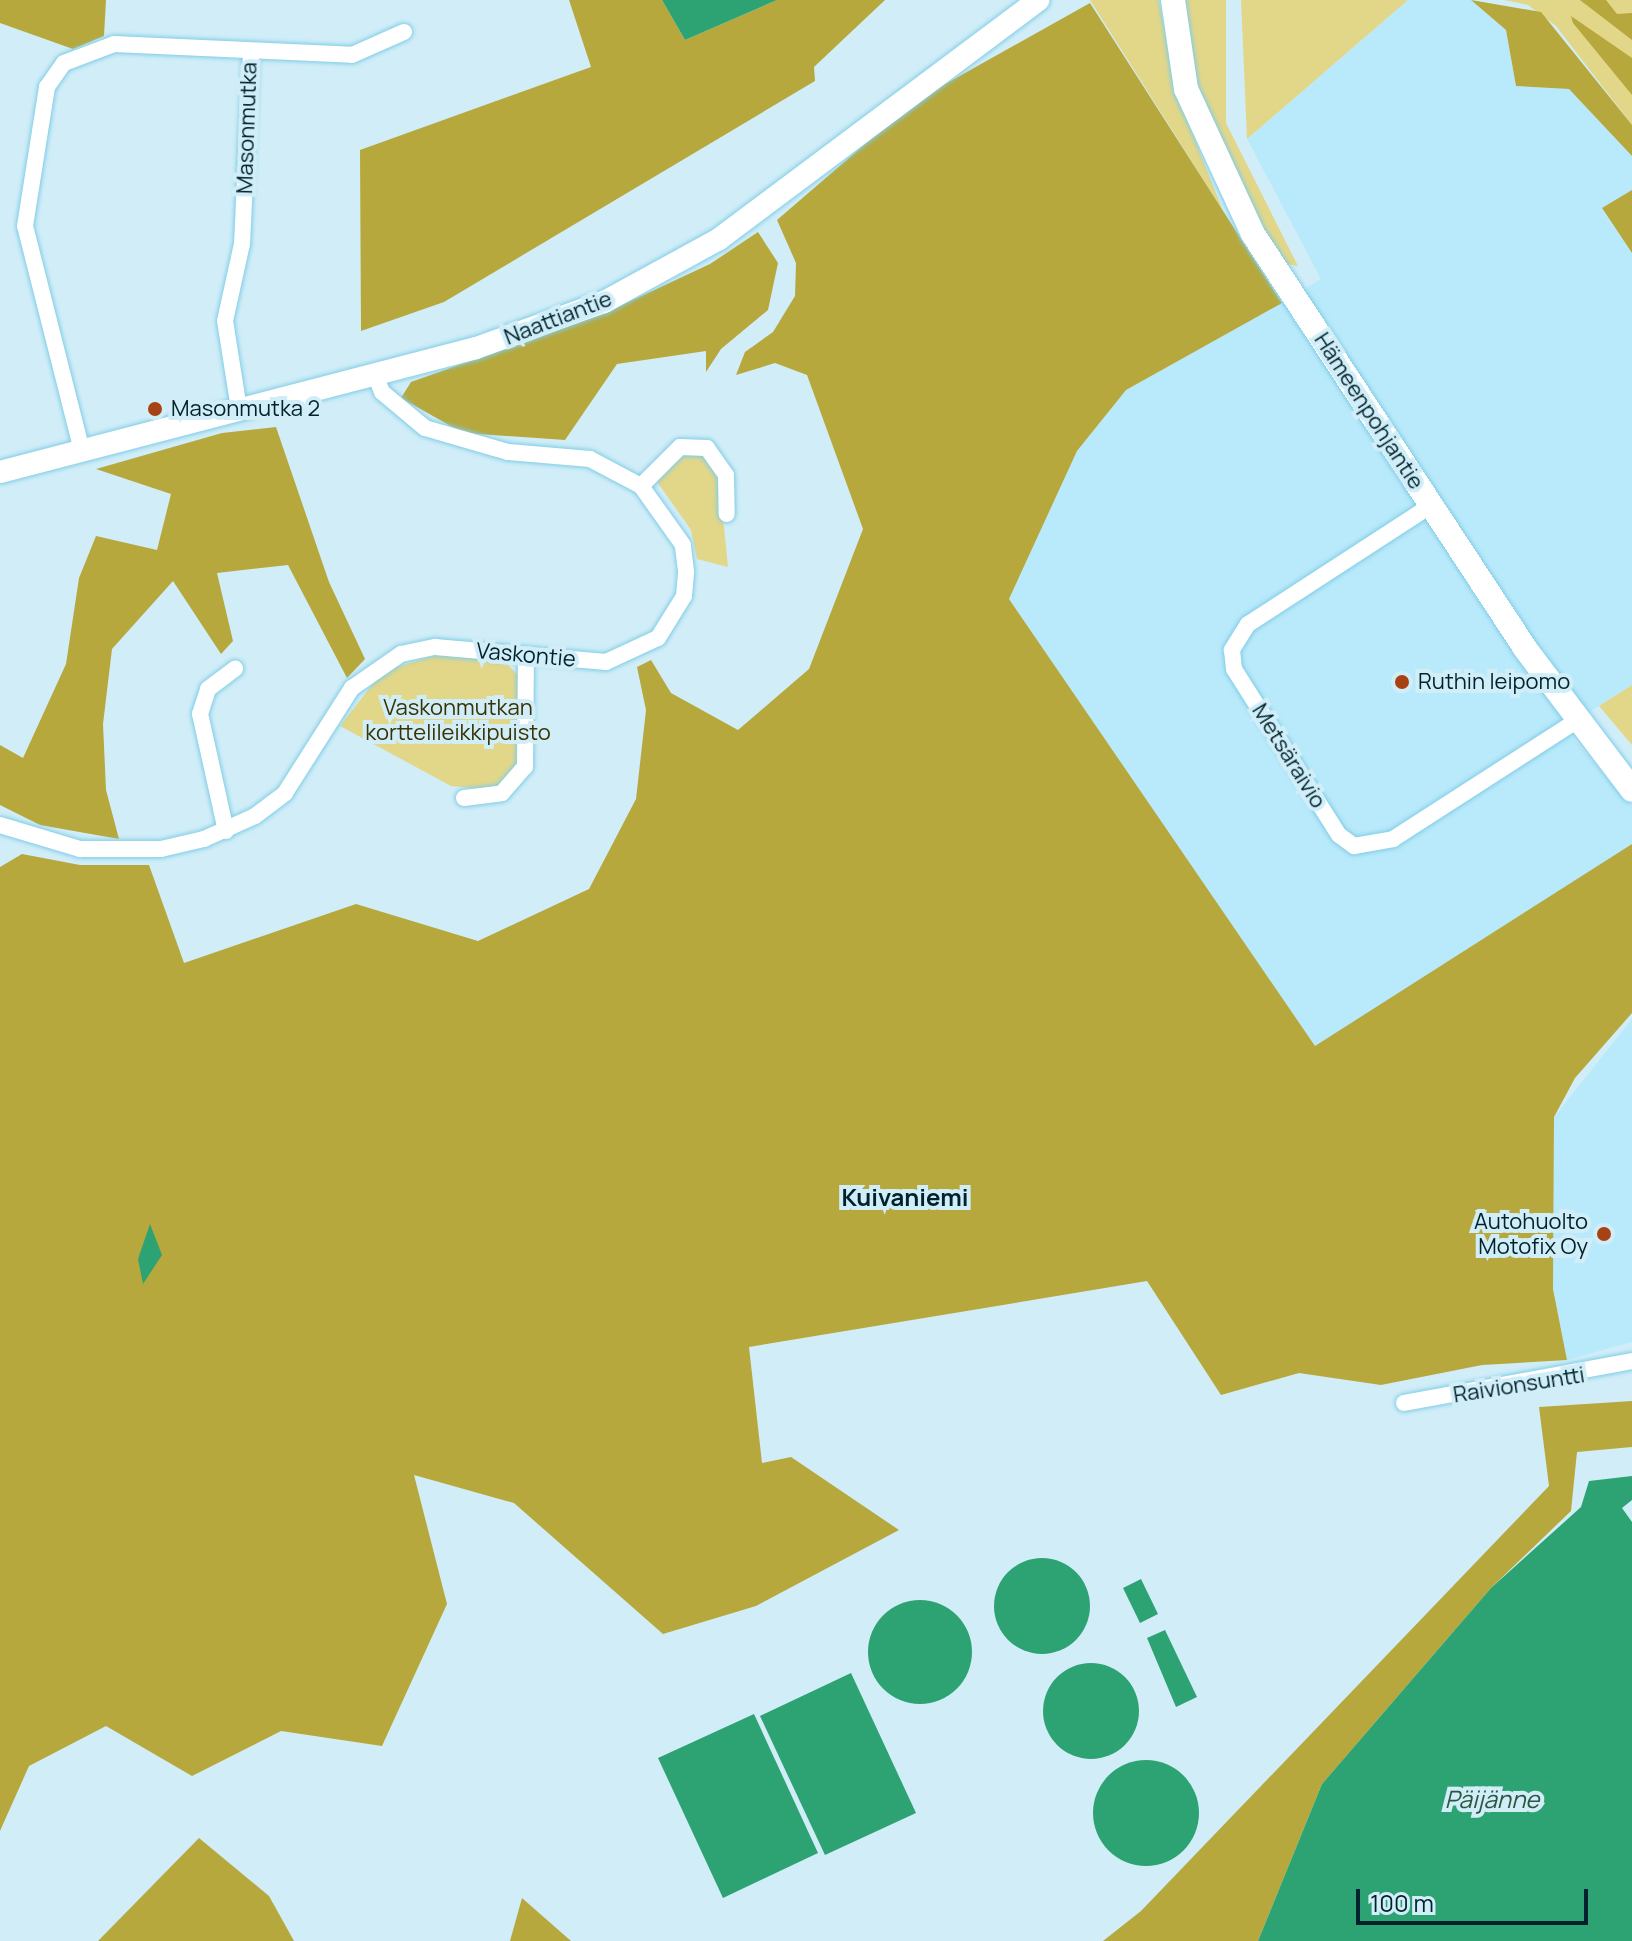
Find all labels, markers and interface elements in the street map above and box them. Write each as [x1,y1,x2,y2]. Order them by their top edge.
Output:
street label: Masonmutka [232,62,262,194]
street label: Naattiantie [501,285,615,351]
street label: Hämeenpohjantie [1309,328,1429,494]
place label: Masonmutka 2 [171,396,320,422]
marker: Masonmutka 2 [146,400,164,418]
street label: Vaskontie [475,638,577,672]
place label: Ruthin leipomo [1418,669,1570,695]
marker: Ruthin leipomo [1393,673,1411,691]
park label: Vaskonmutkan korttelileikkipuisto [365,694,551,746]
street label: Metsäraivio [1247,699,1331,813]
district label: Kuivaniemi [842,1183,968,1211]
place label: Autohuolto Motofix Oy [1474,1208,1588,1260]
marker: Autohuolto Motofix Oy [1595,1225,1613,1243]
street label: Raivionsuntti [1451,1362,1587,1408]
water label: Päijänne [1445,1785,1539,1813]
scale bar [1360,1873,1592,1923]
text: 100 m [1370,1886,1434,1919]

